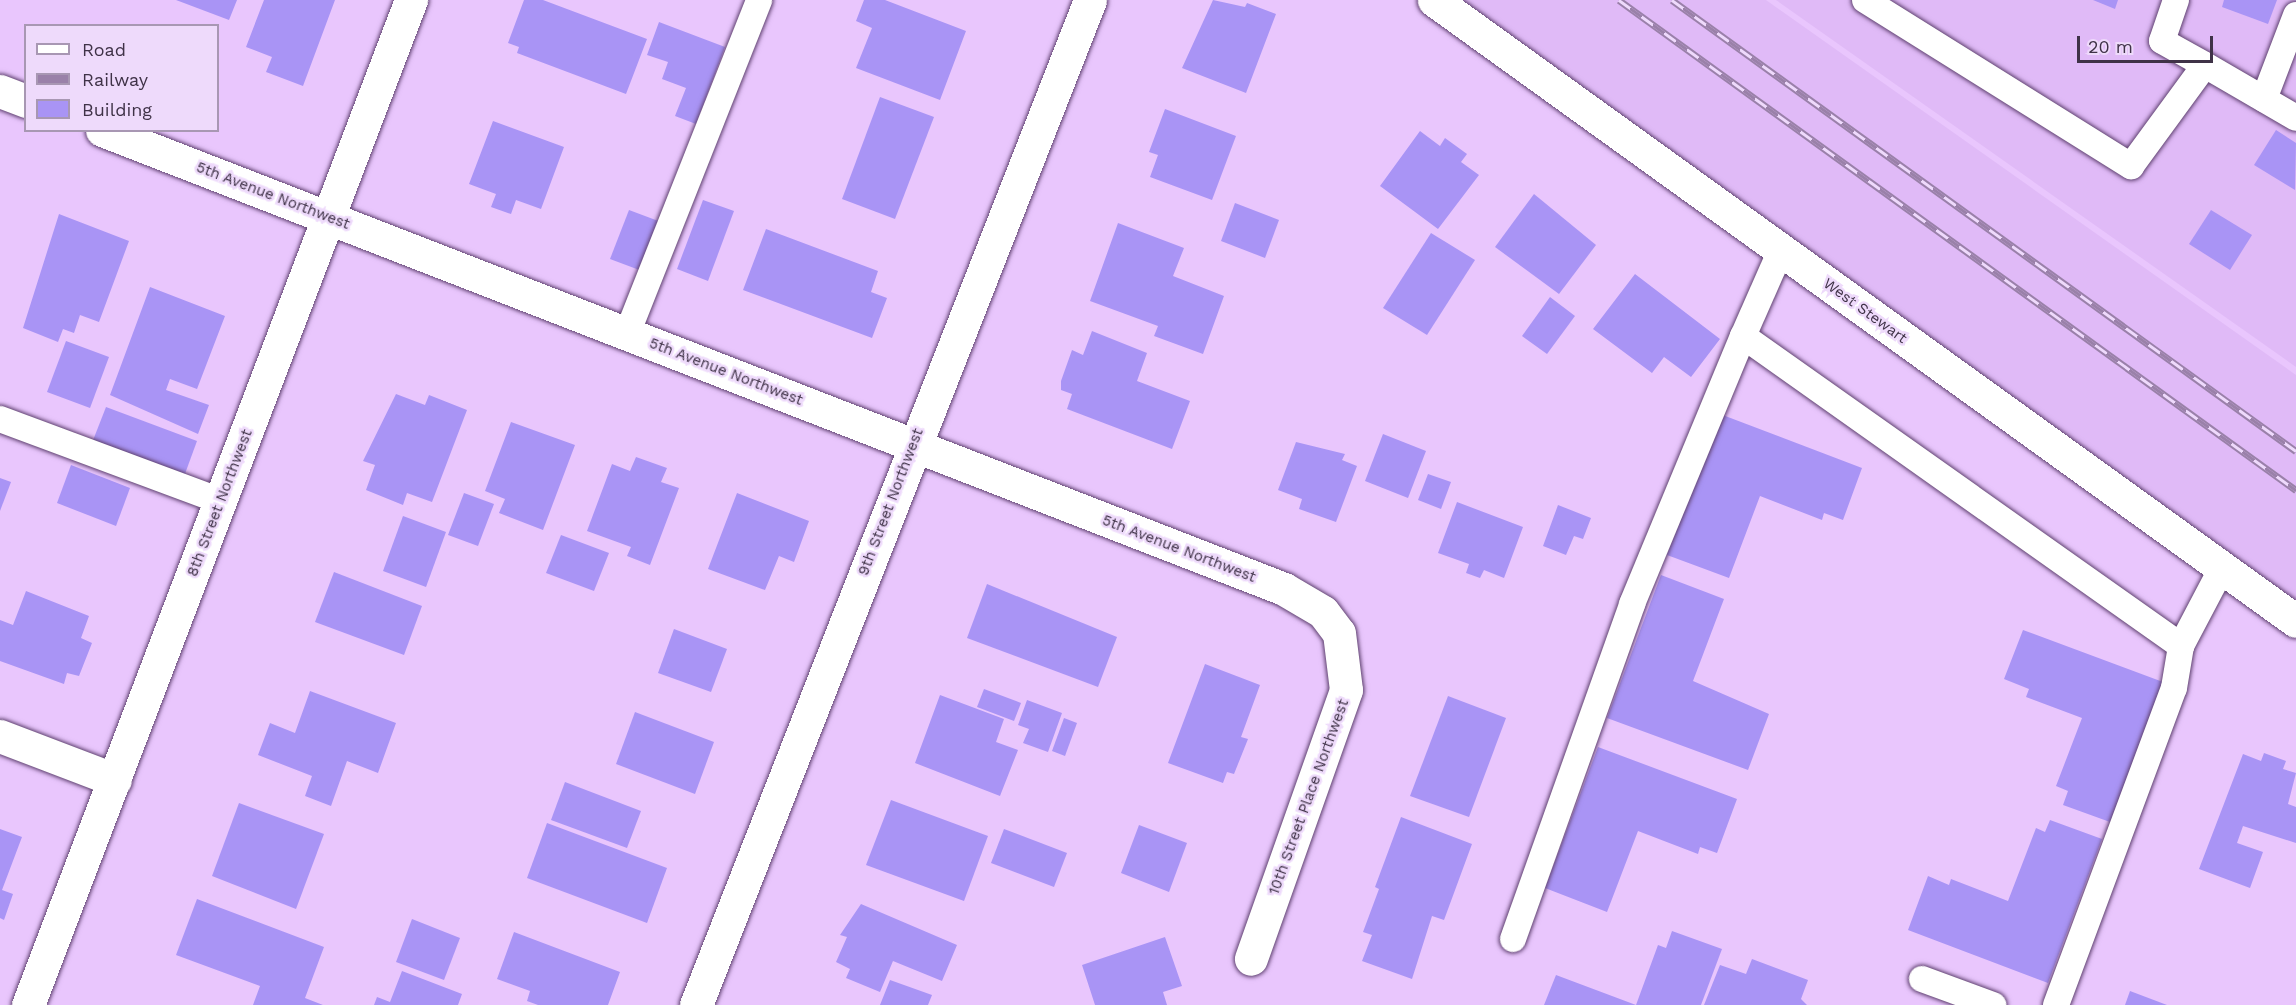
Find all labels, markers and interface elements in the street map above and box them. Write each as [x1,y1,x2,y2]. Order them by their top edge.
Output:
legend [24,24,219,132]
scale bar [2080,24,2216,62]
text: 20 m [2088,36,2133,57]
text: Road [82,39,126,60]
text: Railway [82,69,148,90]
text: Building [82,99,152,120]
street label: 5th Avenue Northwest [193,158,353,234]
street label: West Stewart [1820,275,1910,347]
street label: 5th Avenue Northwest [646,334,806,410]
street label: 9th Street Northwest [855,426,927,578]
street label: 8th Street Northwest [184,427,256,579]
street label: 5th Avenue Northwest [1099,511,1259,587]
street label: 10th Street Place Northwest [1265,697,1353,897]

